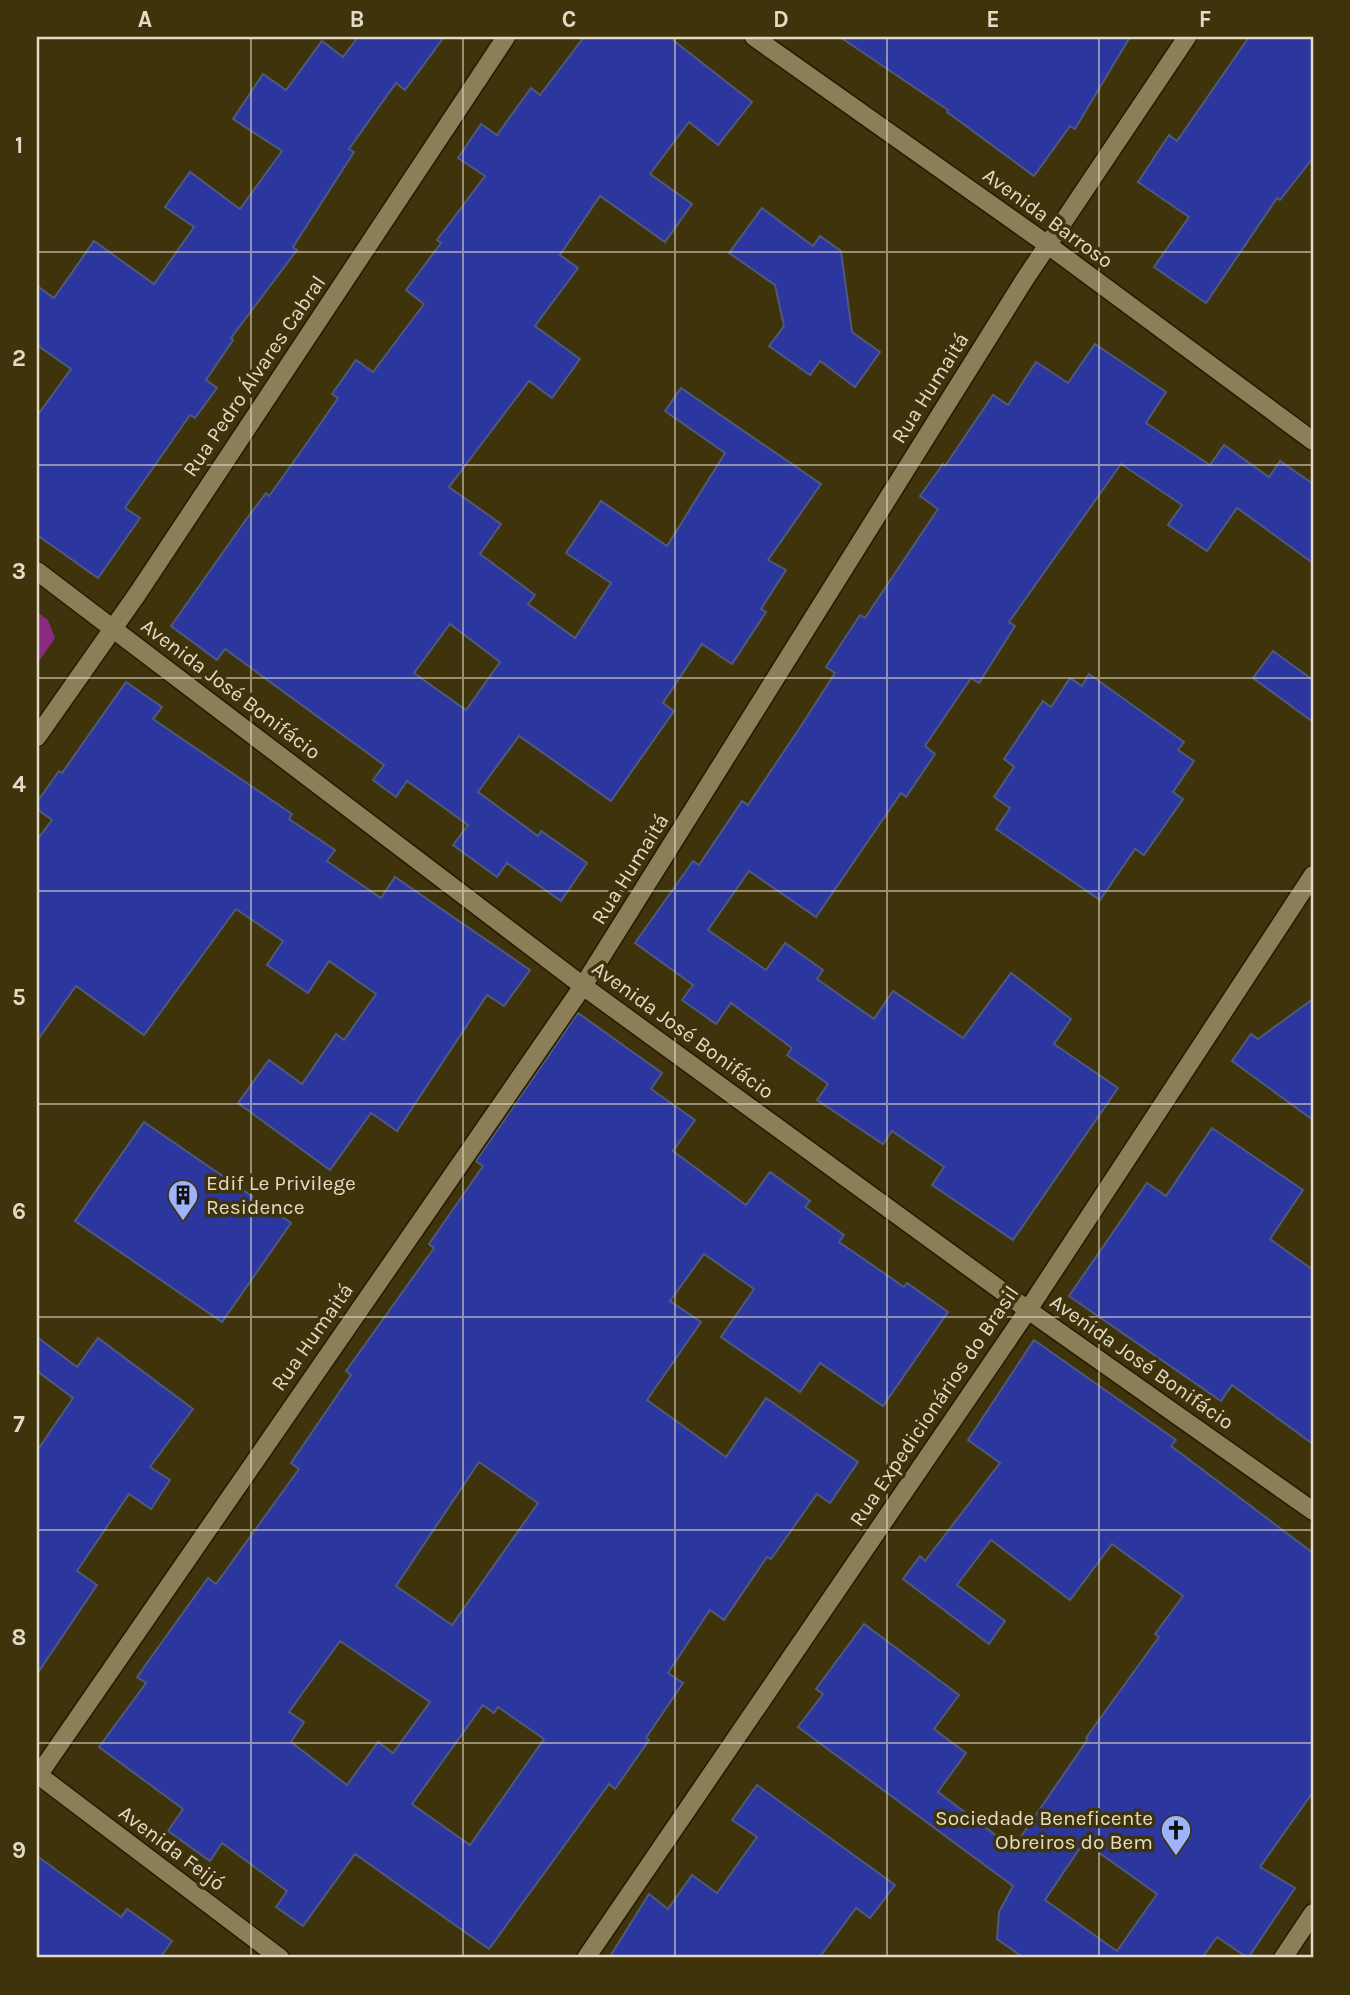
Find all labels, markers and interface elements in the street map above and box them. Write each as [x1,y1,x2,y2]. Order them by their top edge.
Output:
text: A [138,6,152,33]
text: B [350,6,364,33]
text: C [562,6,576,33]
text: D [773,6,789,33]
text: E [986,6,1000,33]
text: F [1199,6,1211,33]
text: 1 [15,132,23,159]
street label: Avenida Barroso [978,163,1118,273]
street label: Rua Pedro Álvares Cabral [178,271,330,481]
street label: Rua Humaitá [886,328,974,448]
text: 2 [12,345,26,372]
text: 3 [12,558,26,585]
street label: Avenida José Bonifácio [137,614,325,764]
text: 4 [12,771,26,798]
street label: Rua Humaitá [586,809,674,929]
street label: Avenida José Bonifácio [588,956,778,1104]
text: 5 [12,984,26,1011]
place label: Edif Le Privilege Residence [206,1171,356,1219]
building icon: Edif Le Privilege Residence [166,1178,200,1222]
text: 6 [12,1198,26,1225]
street label: Rua Humaitá [266,1279,358,1395]
street label: Rua Expedicionários do Brasil [844,1281,1024,1531]
street label: Avenida José Bonifácio [1046,1290,1238,1434]
text: 7 [13,1411,25,1438]
text: 8 [12,1624,26,1651]
street label: Avenida Feijó [114,1800,230,1896]
place label: Sociedade Beneficente Obreiros do Bem [935,1806,1153,1854]
church icon: Sociedade Beneficente Obreiros do Bem [1159,1813,1193,1857]
text: 9 [12,1837,26,1864]

